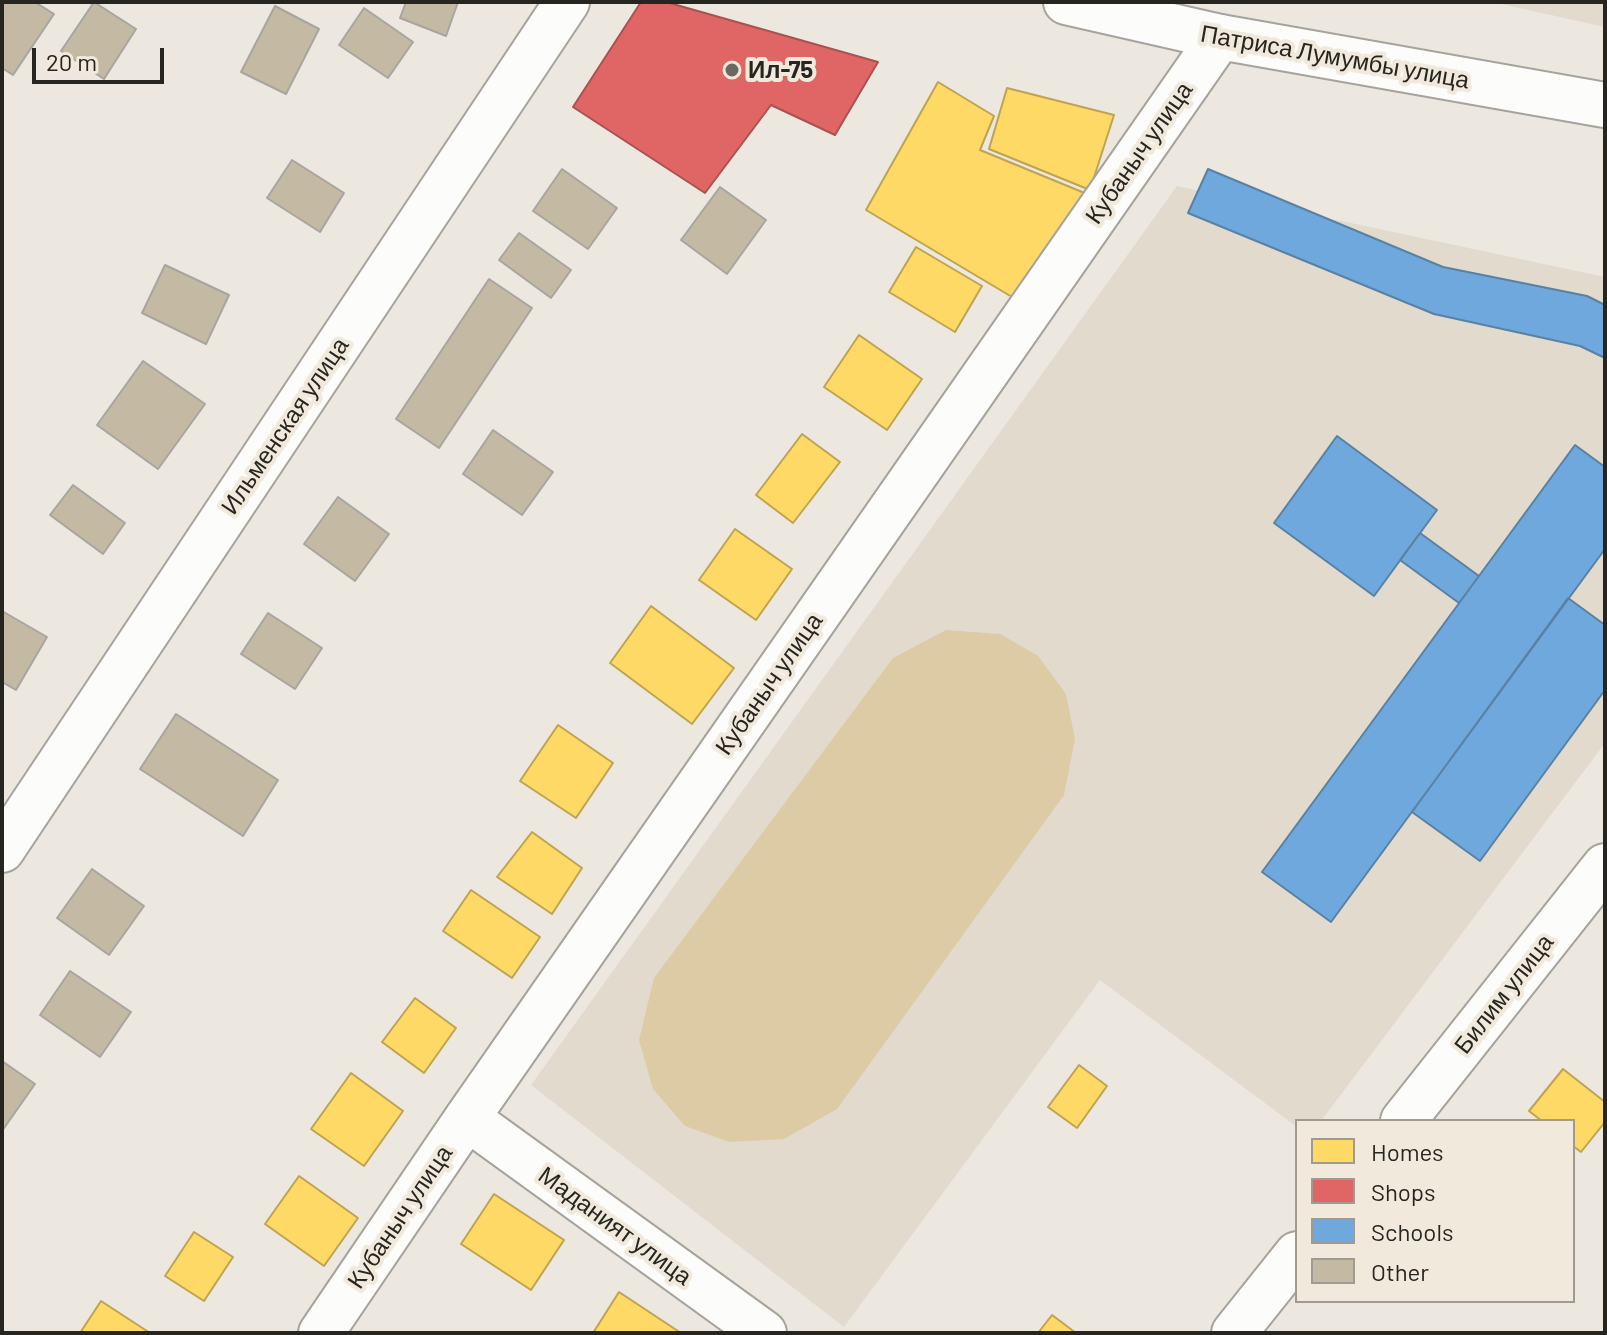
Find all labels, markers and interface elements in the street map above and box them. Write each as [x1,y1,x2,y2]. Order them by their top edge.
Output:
street label: Патриса Лумумбы улица [1198,19,1472,95]
scale bar [36,32,168,82]
text: 20 m [46,47,97,76]
place label: Ил-75 [748,56,813,84]
marker: Ил-75 [723,61,741,79]
street label: Кубаныч улица [1079,77,1199,229]
street label: Ильменская улица [215,332,355,520]
street label: Кубаныч улица [709,608,829,760]
street label: Билим улица [1448,928,1560,1060]
legend [1295,1119,1575,1303]
text: Homes [1371,1137,1444,1166]
street label: Кубаныч улица [341,1140,459,1294]
street label: Маданият улица [533,1161,697,1291]
text: Shops [1371,1177,1436,1206]
text: Schools [1371,1217,1454,1246]
text: Other [1371,1257,1429,1286]

